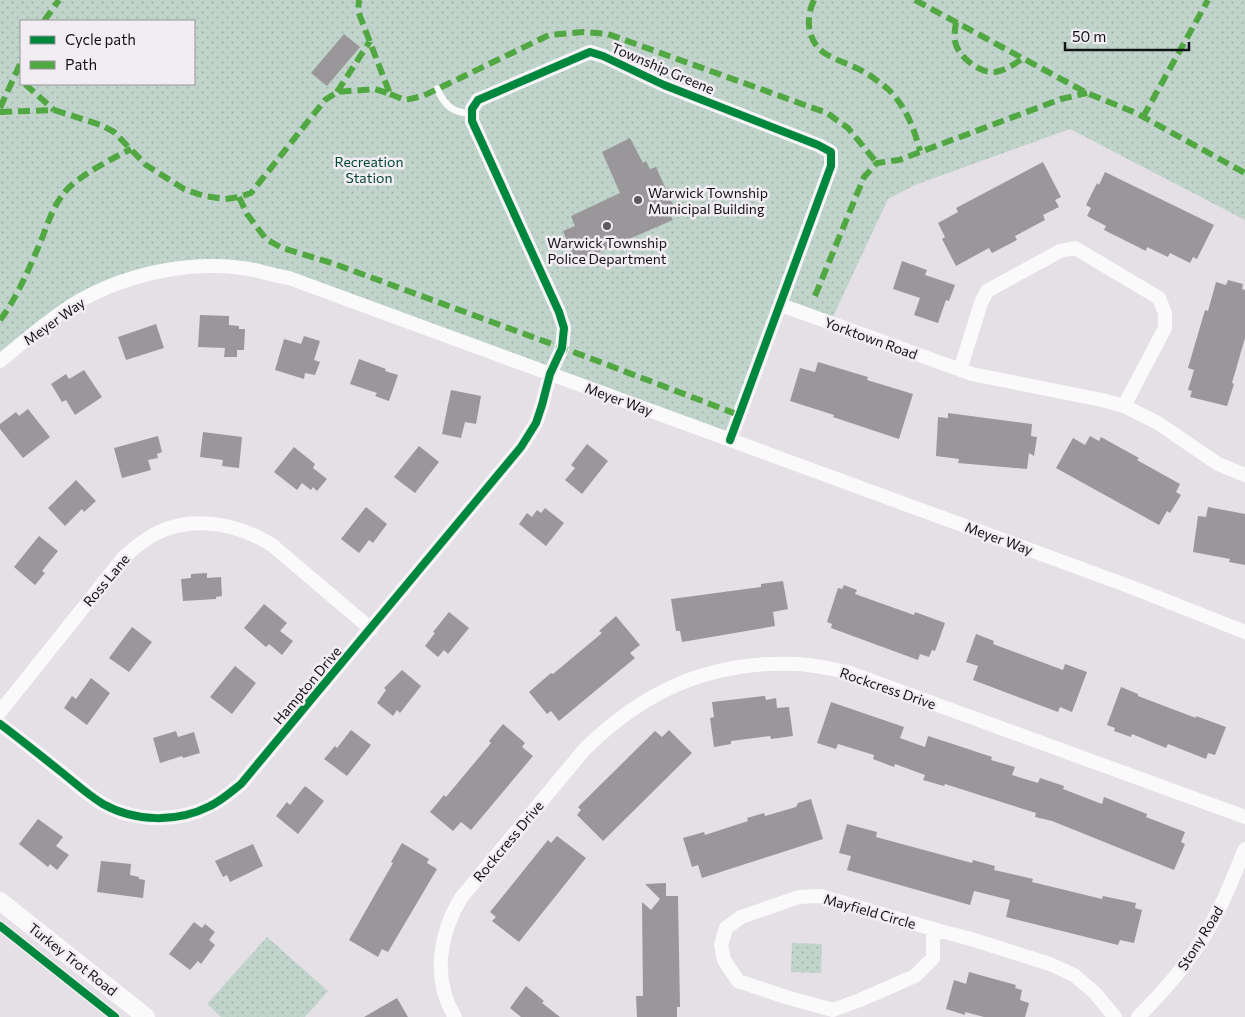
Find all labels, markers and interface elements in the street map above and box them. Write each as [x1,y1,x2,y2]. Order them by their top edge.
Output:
legend [20,20,195,85]
scale bar [1065,20,1189,52]
text: 50 m [1072,27,1106,45]
text: Cycle path [65,30,136,48]
street label: Township Greene [609,39,717,97]
text: Path [65,55,97,73]
park label: Recreation Station [334,153,404,186]
place label: Warwick Township Municipal Building [648,184,768,217]
marker: Warwick Township Municipal Building [632,194,644,206]
marker: Warwick Township Police Department [601,220,613,232]
place label: Warwick Township Police Department [547,234,667,267]
street label: Meyer Way [20,294,88,348]
street label: Yorktown Road [822,313,920,363]
street label: Meyer Way [583,379,655,419]
street label: Meyer Way [963,518,1035,558]
street label: Ross Lane [79,550,133,610]
street label: Hampton Drive [269,642,345,728]
street label: Rockcress Drive [838,664,938,712]
street label: Rockcress Drive [469,797,547,885]
street label: Mayfield Circle [822,890,918,932]
street label: Stony Road [1174,903,1226,973]
street label: Turkey Trot Road [25,919,121,999]

